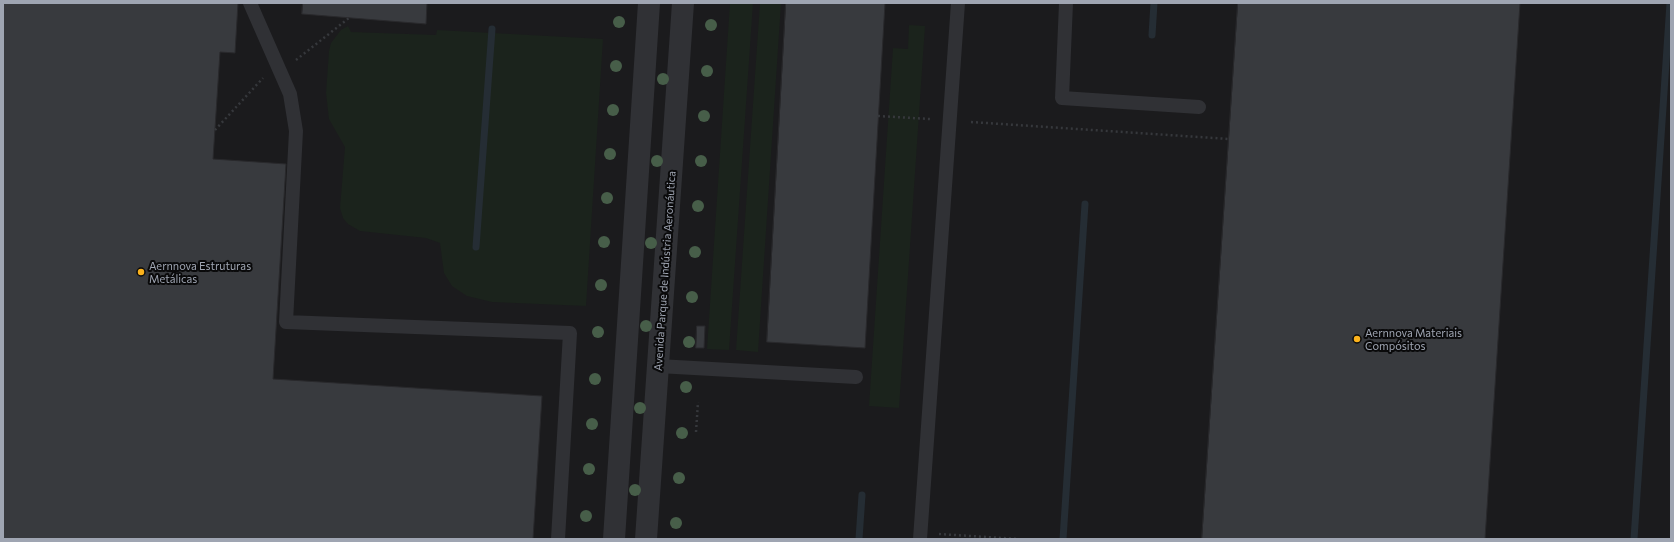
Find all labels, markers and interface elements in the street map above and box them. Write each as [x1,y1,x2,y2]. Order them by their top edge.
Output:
street label: Avenida Parque de Indústria Aeronáutica [651,171,679,371]
place label: Aernnova Estruturas Metálicas [149,259,251,285]
marker: Aernnova Estruturas Metálicas [136,267,146,277]
place label: Aernnova Materiais Compósitos [1365,326,1462,352]
marker: Aernnova Materiais Compósitos [1352,334,1362,344]

